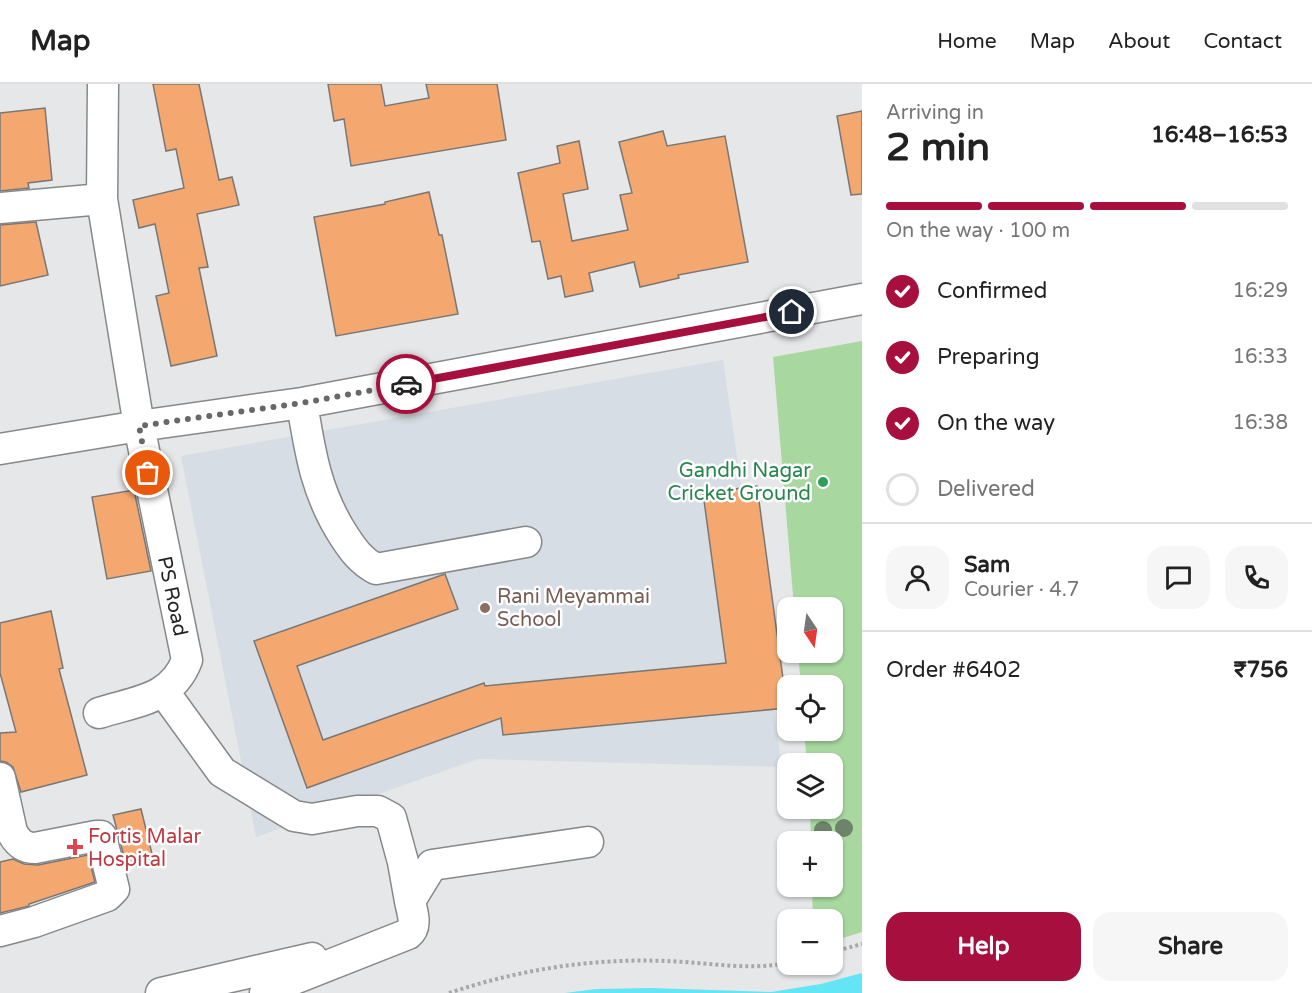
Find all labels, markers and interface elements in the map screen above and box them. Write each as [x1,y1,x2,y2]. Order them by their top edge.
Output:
text: Map [30,24,90,58]
text: Home [937,29,997,54]
text: Map [1030,29,1075,54]
text: About [1108,29,1170,54]
text: Contact [1203,29,1282,54]
text: Arriving in [886,101,984,125]
text: 16:48–16:53 [1151,122,1288,148]
text: 2 min [886,124,990,171]
text: On the way · 100 m [886,219,1070,243]
icon: check [886,275,919,308]
text: Confirmed [937,278,1047,304]
text: 16:29 [1233,279,1288,303]
pin [766,286,817,337]
icon: home [775,295,808,328]
icon: check [886,341,919,374]
text: Preparing [937,344,1040,370]
text: 16:33 [1233,345,1288,369]
courier [376,354,436,414]
icon: car [390,368,423,401]
icon: check [886,407,919,440]
text: On the way [937,410,1055,436]
text: 16:38 [1233,411,1288,435]
pin [122,447,173,498]
icon: bag [131,456,164,489]
place label: Gandhi Nagar Cricket Ground [667,459,811,506]
marker: Gandhi Nagar Cricket Ground [816,475,830,489]
text: Delivered [937,476,1035,502]
button: person [886,546,949,609]
button: chat [1147,546,1210,609]
button: phone [1225,546,1288,609]
text: Sam [964,552,1010,578]
street label: PS Road [152,554,192,638]
text: Courier · 4.7 [964,578,1079,602]
place label: Rani Meyammai School [497,585,650,632]
north arrow [777,597,843,663]
map controls [777,597,843,975]
marker: Rani Meyammai School [478,601,492,615]
text: Order #6402 [886,657,1021,683]
text: ₹756 [1234,657,1288,683]
button: locate [777,675,843,741]
button: layers [777,753,843,819]
place label: Fortis Malar Hospital [88,825,201,872]
button: + [777,831,843,897]
marker: Fortis Malar Hospital [66,838,84,856]
button: − [777,909,843,975]
button: Help [886,912,1081,981]
button: Share [1093,912,1288,981]

